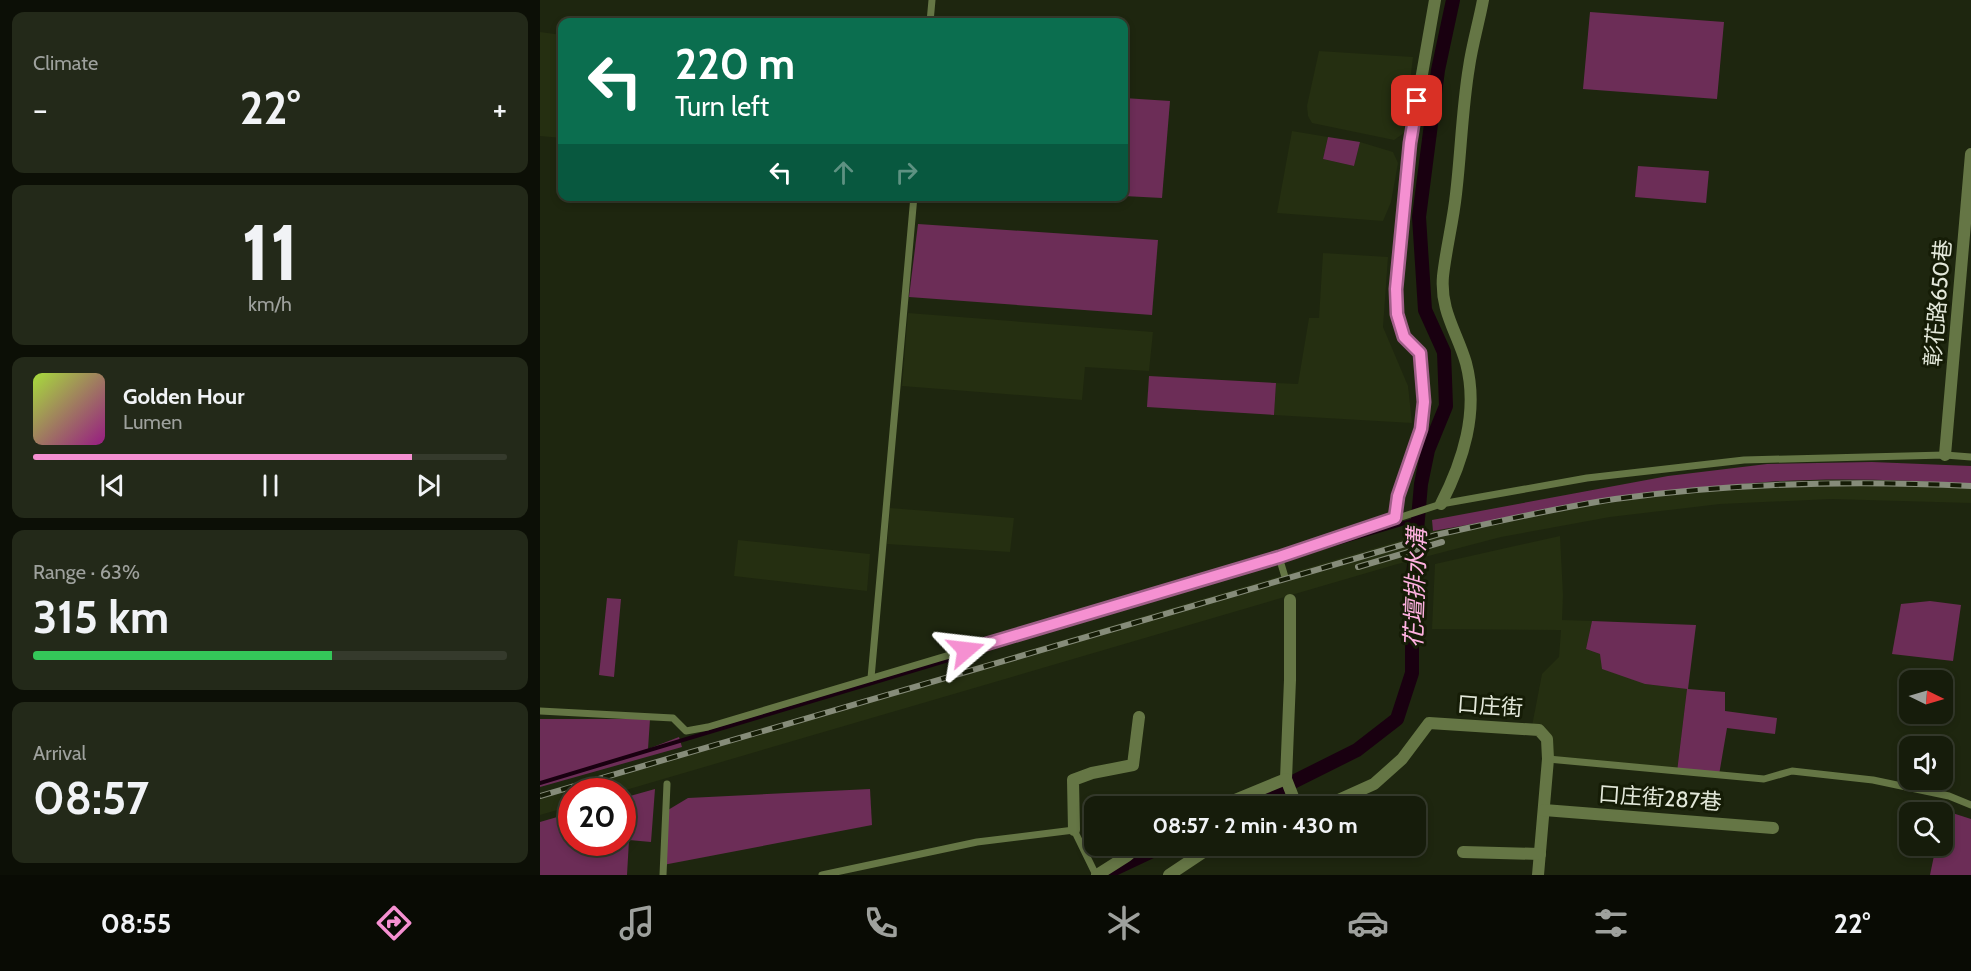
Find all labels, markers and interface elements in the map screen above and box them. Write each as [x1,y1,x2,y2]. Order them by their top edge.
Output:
text: 220 m [675,38,795,90]
icon: left [576,42,654,120]
text: Climate [33,51,98,75]
pin [1391,75,1442,126]
text: 22° [240,81,300,135]
icon: arrive [1400,84,1433,117]
text: − [33,89,48,129]
text: + [492,89,507,129]
text: Turn left [675,90,769,123]
icon: left [764,156,797,189]
icon: ahead [827,156,860,189]
icon: right [890,156,923,189]
text: 11 [241,205,299,300]
street label: 彰花路650巷 [1919,238,1957,368]
text: km/h [248,292,292,316]
text: Golden Hour [123,383,244,410]
text: Lumen [123,410,182,434]
icon: previous [96,469,129,502]
icon: pause [254,469,287,502]
icon: next [412,469,445,502]
water label: 花壇排水溝 [1398,525,1432,648]
text: Range · 63% [33,560,140,584]
text: 315 km [33,590,169,644]
position arrow [934,618,998,682]
north arrow [1899,670,1953,724]
map controls [1899,670,1953,856]
street label: 口庄街 [1456,690,1524,722]
button: sound [1899,736,1953,790]
text: Arrival [33,741,86,765]
text: 08:57 [33,771,149,825]
speed limit sign: 20 [558,778,636,856]
street label: 口庄街287巷 [1597,780,1723,816]
button: search [1899,802,1953,856]
text: 08:57 · 2 min · 430 m [1153,812,1358,839]
icon: directions [373,902,415,944]
icon: music [616,902,658,944]
icon: phone [860,902,902,944]
icon: climate [1103,902,1145,944]
icon: car [1347,902,1389,944]
icon: filters [1590,902,1632,944]
text: 08:55 [101,907,171,940]
text: 22° [1834,907,1870,940]

